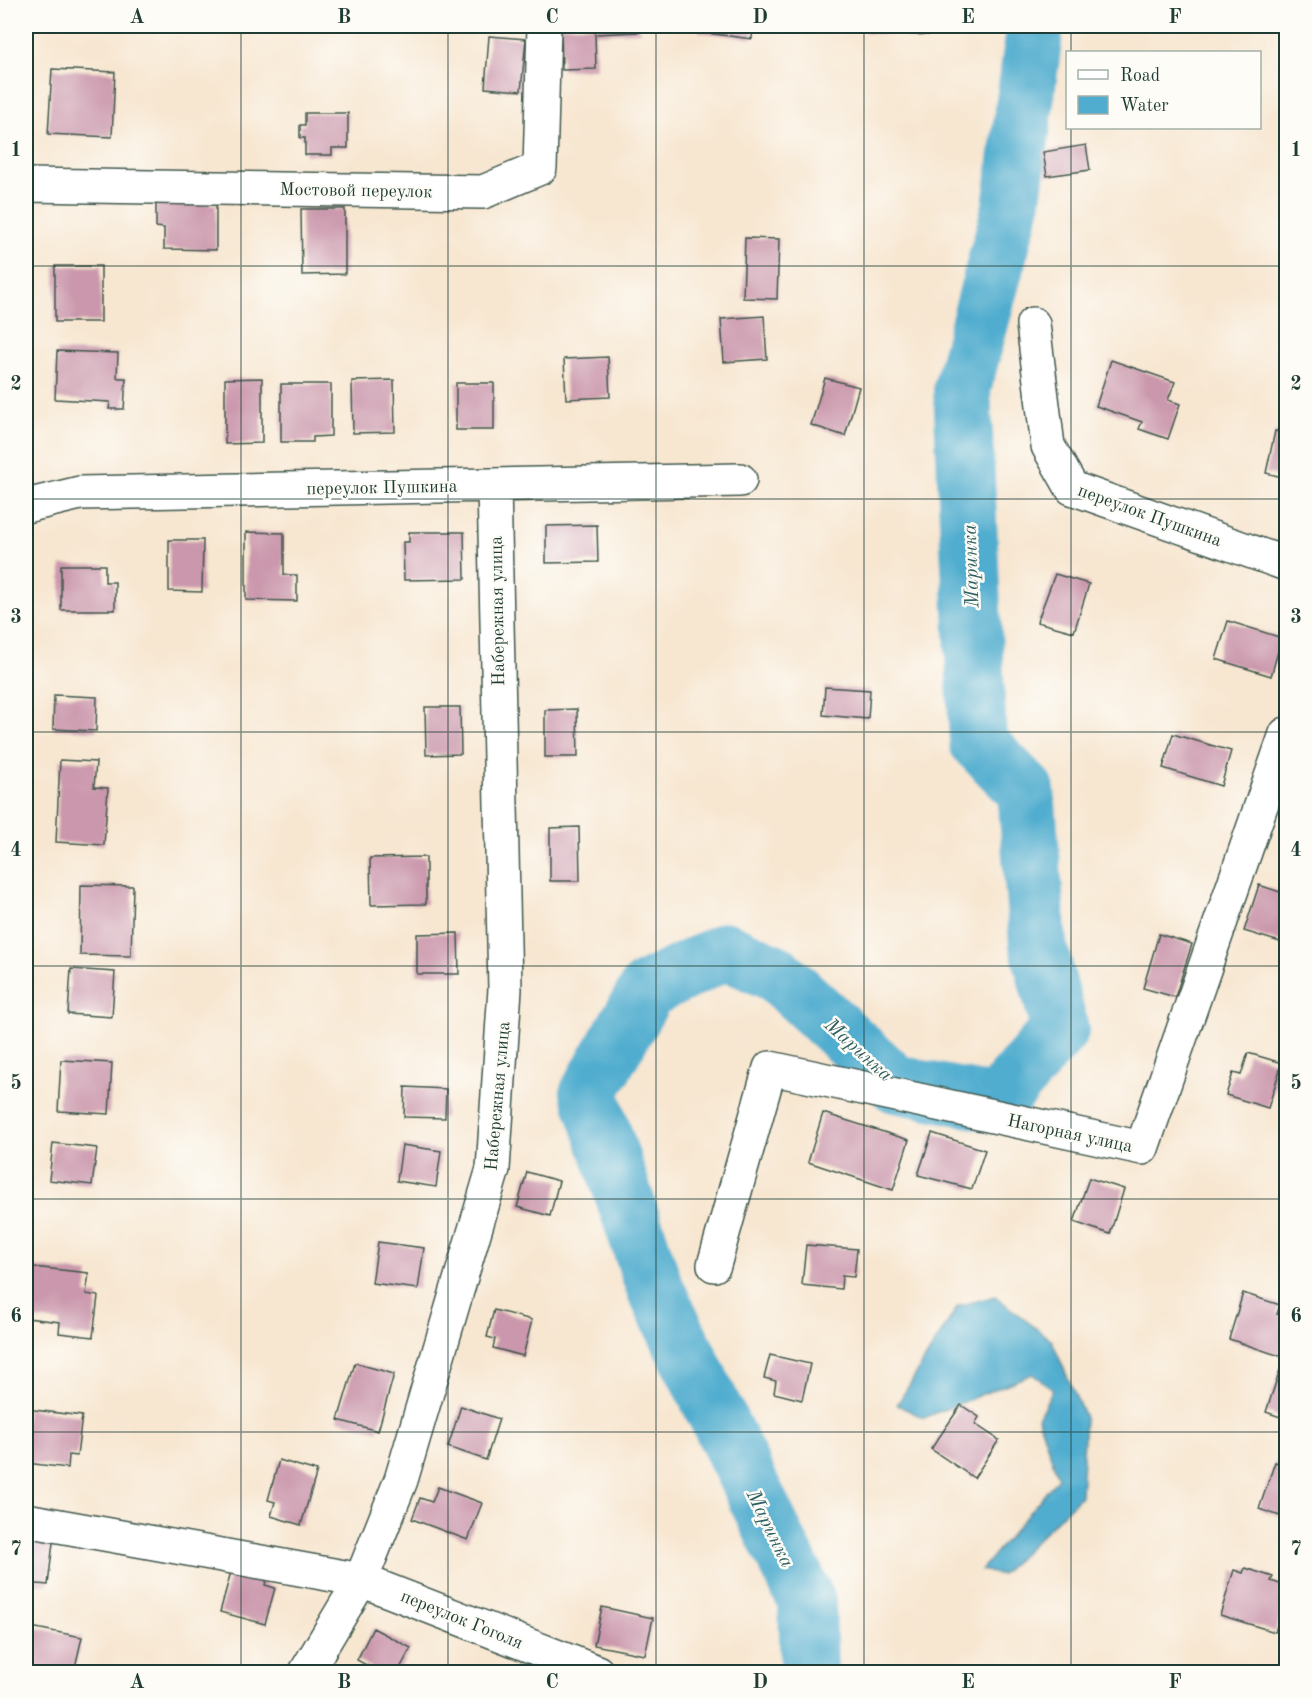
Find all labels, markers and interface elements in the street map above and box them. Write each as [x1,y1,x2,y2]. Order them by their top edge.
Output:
text: A [129,8,145,28]
text: B [337,8,351,28]
text: C [545,8,559,28]
text: D [752,8,768,28]
text: E [961,8,975,28]
text: F [1168,8,1182,28]
legend [1066,51,1261,129]
text: Road [1120,67,1160,85]
text: Water [1120,97,1169,115]
text: 1 [10,141,22,161]
text: 1 [1290,141,1302,161]
street label: Мостовой переулок [279,181,433,201]
text: 2 [10,375,22,395]
text: 2 [1290,375,1302,395]
street label: переулок Пушкина [306,478,458,498]
street label: переулок Пушкина [1076,482,1224,550]
water label: Маринка [961,523,983,609]
street label: Набережная улица [488,536,508,686]
text: 3 [10,608,22,628]
text: 3 [1290,608,1302,628]
text: 4 [10,841,22,861]
text: 4 [1290,841,1302,861]
water label: Маринка [819,1014,896,1086]
street label: Набережная улица [482,1020,514,1172]
text: 5 [10,1073,22,1094]
text: 5 [1290,1073,1302,1094]
street label: Нагорная улица [1006,1112,1134,1156]
text: 6 [10,1307,22,1327]
text: 6 [1290,1307,1302,1327]
water label: Маринка [741,1486,797,1571]
text: 7 [10,1540,22,1560]
text: 7 [1290,1540,1302,1560]
street label: переулок Гоголя [398,1587,525,1653]
text: A [129,1673,145,1693]
text: B [337,1673,351,1693]
text: C [545,1673,559,1693]
text: D [752,1673,768,1693]
text: E [961,1673,975,1693]
text: F [1168,1673,1182,1693]

